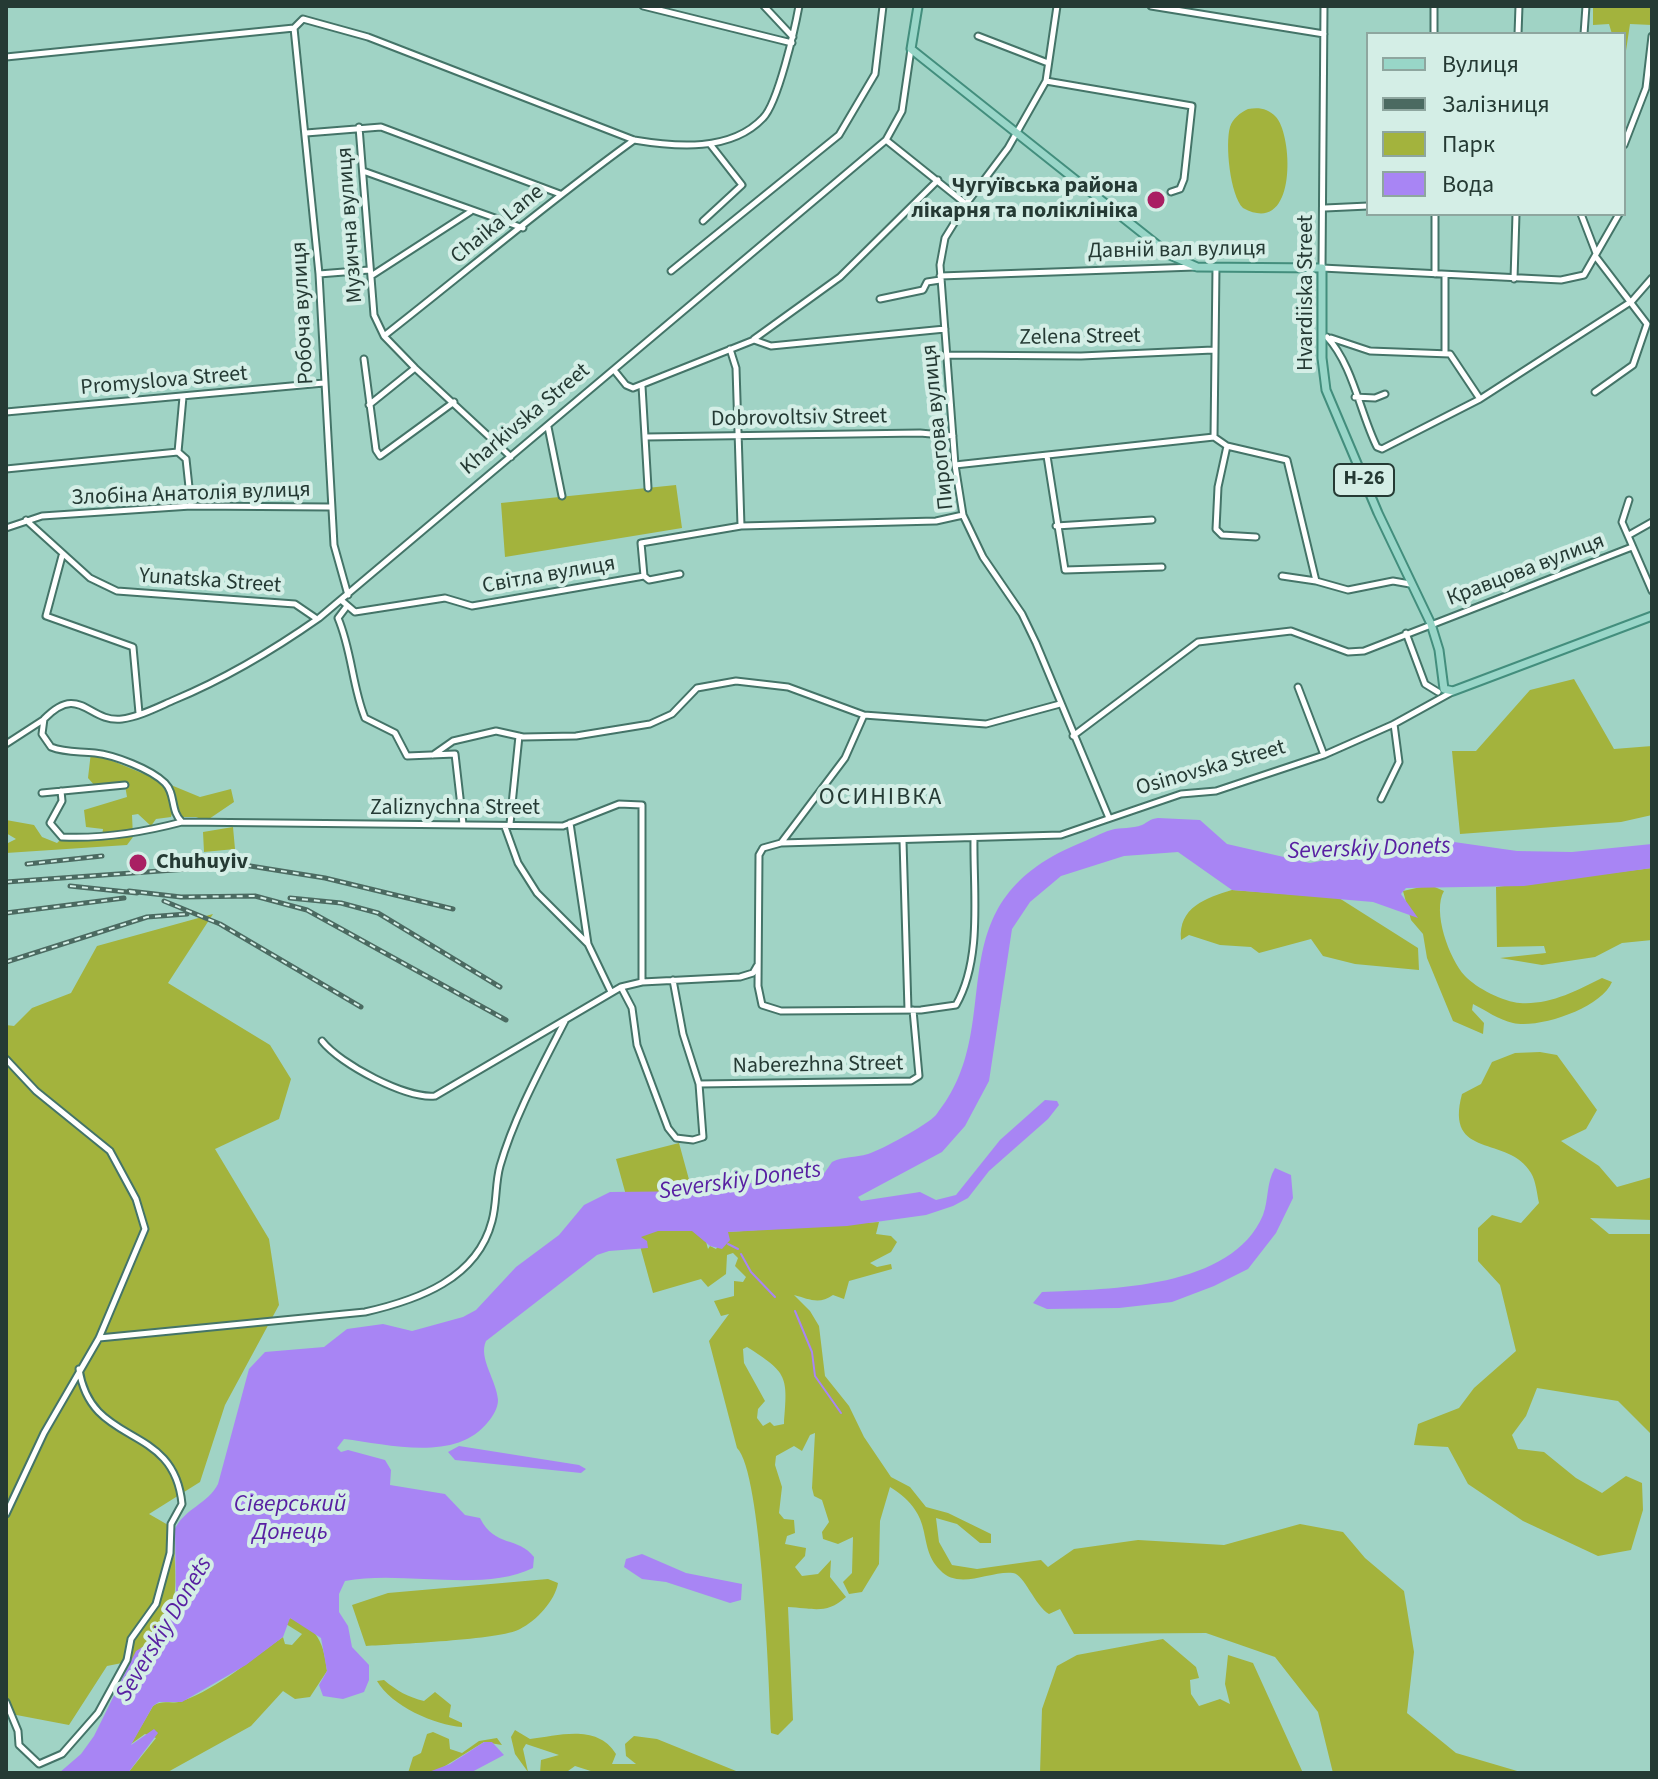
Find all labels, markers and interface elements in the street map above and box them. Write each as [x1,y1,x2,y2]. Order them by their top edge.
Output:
legend [1366,32,1626,216]
text: Вулиця [1442,47,1519,82]
text: Залізниця [1442,87,1550,122]
text: Парк [1442,127,1495,162]
street label: Музична вулиця [332,146,370,304]
text: Вода [1442,167,1494,202]
place label: Чугуївська района лікарня та поліклініка [911,174,1138,226]
street label: Chaika Lane [446,180,550,270]
marker: Чугуївська района лікарня та поліклініка [1145,189,1167,211]
street label: Hvardiiska Street [1294,215,1320,371]
street label: Давній вал вулиця [1088,236,1266,266]
street label: Робоча вулиця [287,241,321,385]
street label: Zelena Street [1019,324,1141,352]
street label: Пирогова вулиця [917,343,961,511]
street label: Kharkivska Street [456,358,596,482]
street label: Promyslova Street [79,362,249,402]
street label: Dobrovoltsiv Street [711,404,887,434]
road number: Н-26 [1334,464,1394,496]
street label: Злобіна Анатолія вулиця [71,478,311,512]
street label: Кравцова вулиця [1443,529,1609,613]
street label: Світла вулиця [480,551,618,601]
street label: Yunatska Street [138,564,282,600]
street label: Osinovska Street [1133,735,1289,803]
district label: ОСИНІВКА [819,785,943,813]
street label: Zaliznychna Street [370,796,540,822]
water label: Severskiy Donets [1287,833,1451,867]
place label: Chuhuyiv [156,850,248,876]
marker: Chuhuyiv [127,852,149,874]
street label: Naberezhna Street [732,1051,904,1081]
water label: Severskiy Donets [657,1156,823,1208]
water label: Сіверський Донець [234,1492,346,1548]
water label: Severskiy Donets [111,1552,219,1708]

